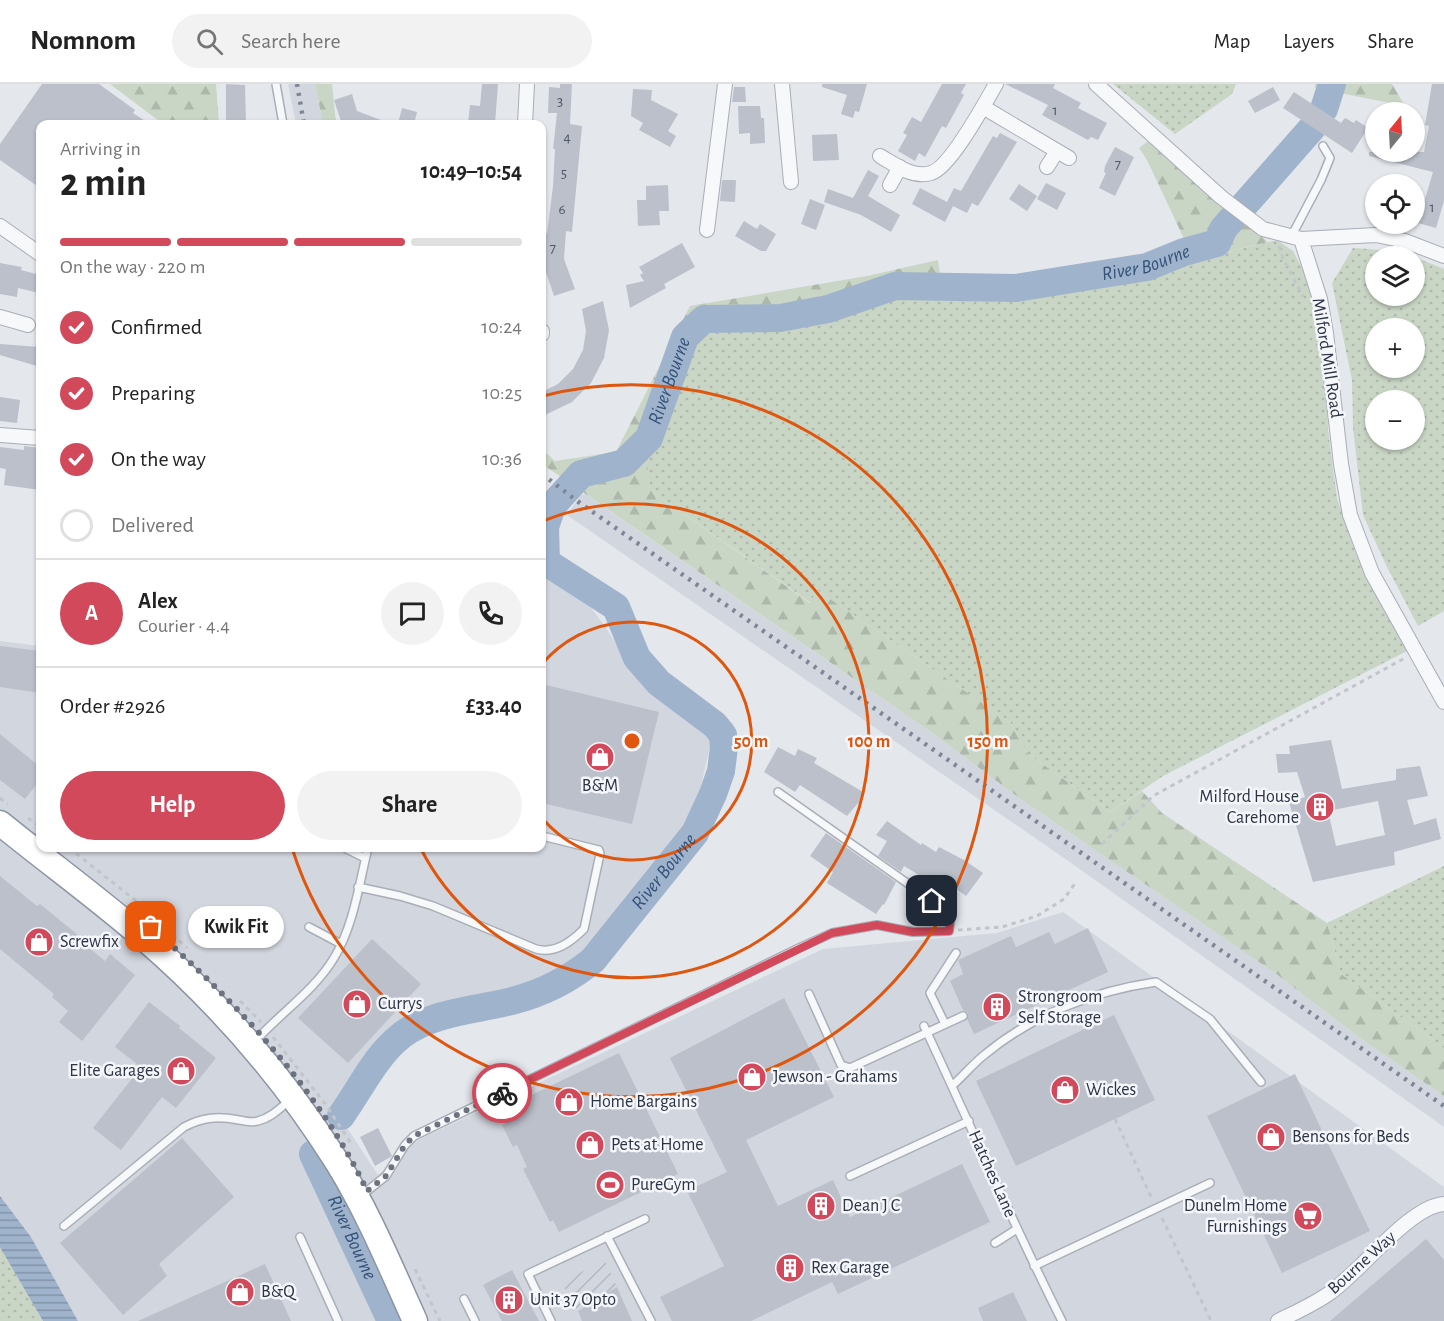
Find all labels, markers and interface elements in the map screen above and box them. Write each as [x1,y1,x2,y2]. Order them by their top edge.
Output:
search box [172,14,592,68]
icon: search [193,25,226,58]
text: Nomnom [30,27,136,55]
text: Search here [241,30,341,52]
text: Map [1214,31,1250,52]
text: Layers [1283,31,1334,52]
text: Share [1367,31,1414,52]
house number: 3 [557,94,563,109]
north arrow [1365,102,1425,162]
map controls [1365,102,1425,450]
house number: 1 [1052,103,1058,118]
house number: 4 [563,130,571,145]
text: Arriving in [60,139,141,159]
house number: 7 [1115,157,1121,172]
text: 10:49–10:54 [421,160,522,182]
text: 2 min [60,164,147,203]
house number: 5 [561,166,567,181]
button: locate [1365,174,1425,234]
house number: 1 [1429,200,1435,215]
house number: 6 [558,202,566,217]
house number: 7 [550,241,556,256]
water label: River Bourne [1100,241,1192,284]
button: layers [1365,246,1425,306]
text: On the way · 220 m [60,257,206,277]
street label: Milford Mill Road [1309,297,1345,419]
icon: check [60,311,93,344]
text: Confirmed [111,316,202,338]
text: 10:24 [481,317,522,337]
button: + [1365,318,1425,378]
water label: River Bourne [645,334,694,427]
icon: check [60,377,93,410]
text: Preparing [111,382,195,404]
text: 10:25 [483,383,522,403]
button: − [1365,390,1425,450]
icon: check [60,443,93,476]
text: On the way [111,448,206,470]
text: 10:36 [482,449,522,469]
text: Delivered [111,514,194,536]
button: chat [381,582,444,645]
button: phone [459,582,522,645]
text: Alex [138,590,178,612]
text: A [85,602,98,624]
text: Courier · 4.4 [138,616,230,636]
text: Order #2926 [60,695,165,717]
text: £33.40 [466,695,522,717]
centre of rings [622,731,642,751]
text: 50 m [734,733,768,751]
text: 100 m [848,733,890,751]
text: 150 m [968,733,1008,751]
shop icon: B&M [584,741,616,773]
button: Help [60,771,285,840]
button: Share [297,771,522,840]
place label: B&M [582,777,618,795]
place label: Milford House Carehome [1199,788,1299,827]
building icon: Milford House Carehome [1304,791,1336,823]
water label: River Bourne [628,829,701,913]
pin [906,875,957,926]
icon: home [915,884,948,917]
pin [125,901,176,952]
callout: Kwik Fit [187,906,283,948]
icon: bag [134,910,167,943]
text: Kwik Fit [204,917,268,937]
shop icon: Screwfix [23,926,55,958]
place label: Screwfix [60,933,119,951]
shop icon: Currys [341,988,373,1020]
place label: Strongroom Self Storage [1018,988,1102,1027]
building icon: Strongroom Self Storage [981,991,1013,1023]
place label: Currys [378,995,422,1013]
shop icon: Elite Garages [165,1055,197,1087]
shop icon: Jewson - Grahams [736,1061,768,1093]
place label: Elite Garages [69,1062,160,1080]
courier [472,1063,532,1123]
place label: Jewson - Grahams [773,1068,898,1086]
shop icon: Wickes [1049,1074,1081,1106]
icon: bike [486,1077,519,1110]
place label: Wickes [1086,1081,1136,1099]
shop icon: Home Bargains [553,1086,585,1118]
place label: Home Bargains [590,1093,697,1111]
shop icon: Bensons for Beds [1255,1121,1287,1153]
street label: Hatches Lane [965,1128,1019,1220]
place label: Bensons for Beds [1292,1128,1410,1146]
shop icon: Pets at Home [574,1129,606,1161]
place label: Pets at Home [611,1136,704,1154]
sports icon: PureGym [594,1169,626,1201]
place label: PureGym [631,1176,696,1194]
building icon: Dean J C [805,1190,837,1222]
water label: River Bourne [324,1192,380,1283]
place label: Dean J C [842,1197,900,1215]
place label: Dunelm Home Furnishings [1184,1197,1287,1236]
supermarket icon: Dunelm Home Furnishings [1292,1200,1324,1232]
street label: Bourne Way [1325,1228,1400,1298]
building icon: Rex Garage [774,1252,806,1284]
place label: Rex Garage [811,1259,889,1277]
shop icon: B&Q [224,1276,256,1308]
place label: B&Q [261,1283,297,1301]
building icon: Unit 37 Opto [493,1284,525,1316]
place label: Unit 37 Opto [530,1291,616,1309]

